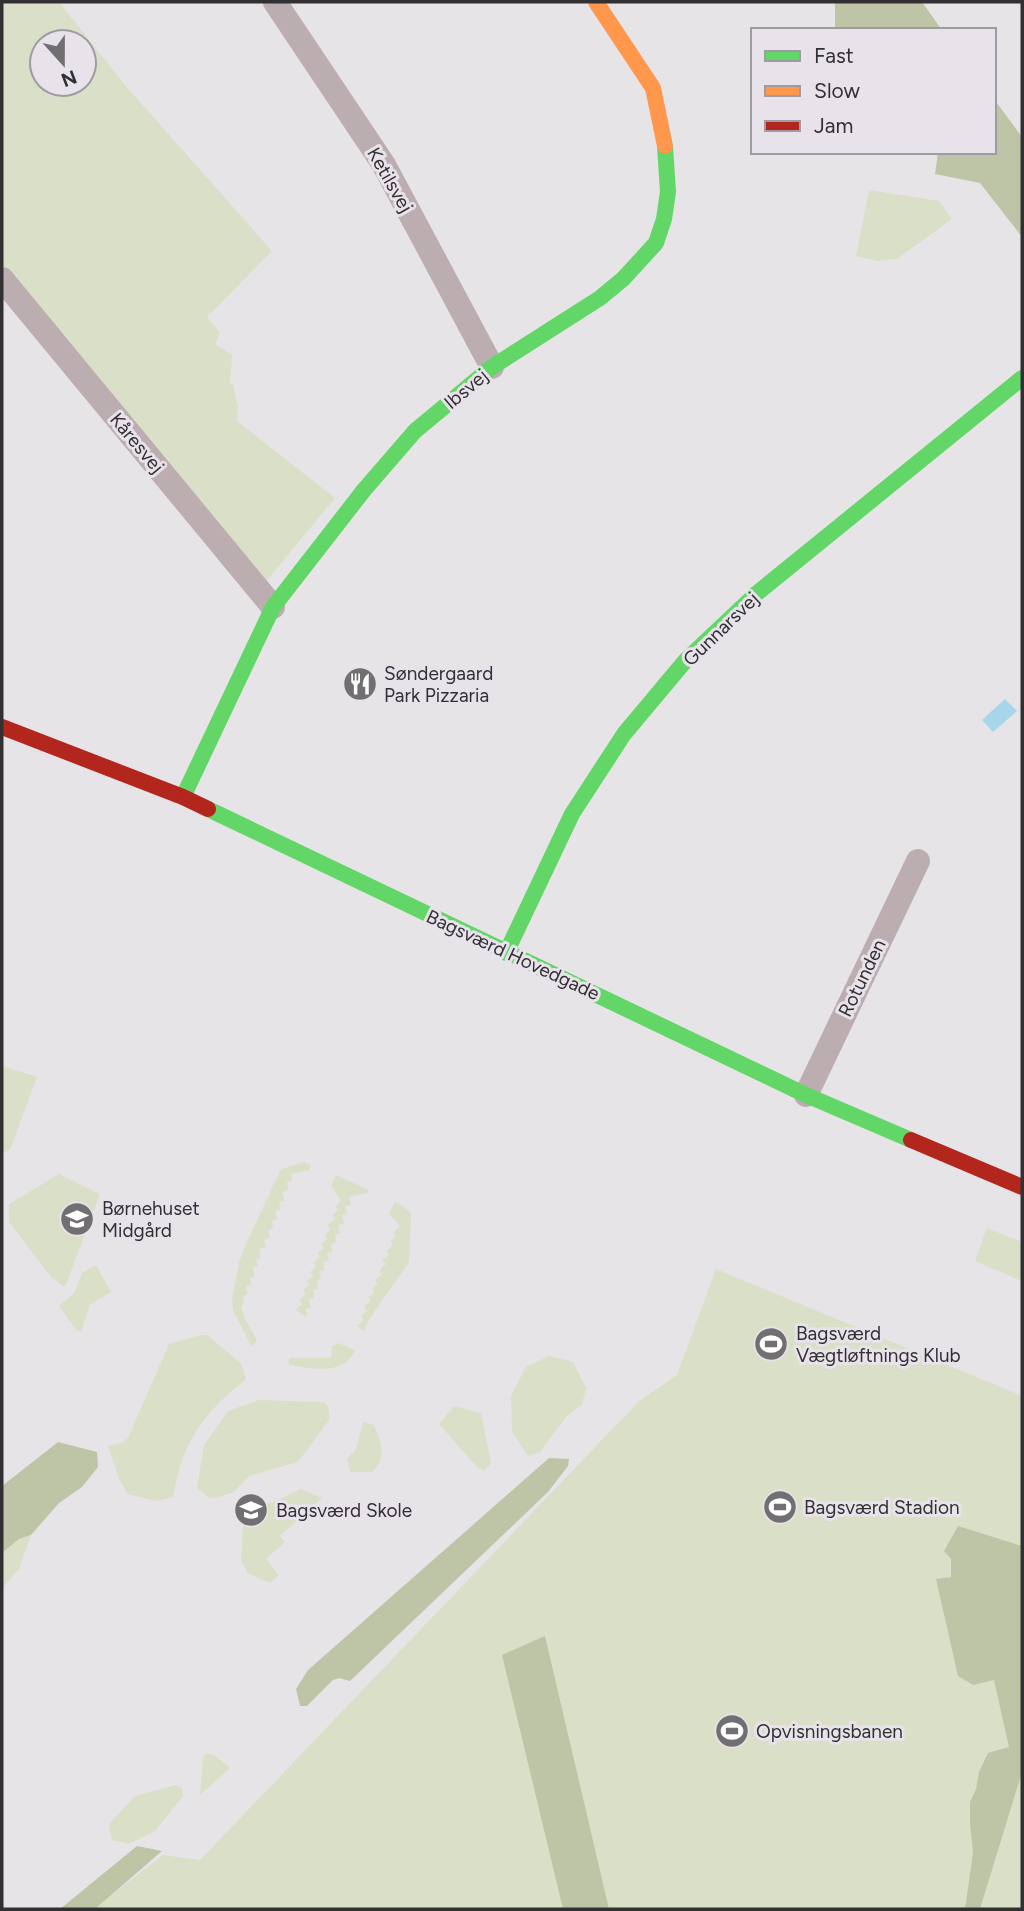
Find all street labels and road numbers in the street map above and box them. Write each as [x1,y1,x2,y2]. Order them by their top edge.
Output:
street label: Ketilsvej [362,143,418,217]
street label: Ibsvej [439,364,493,414]
street label: Kåresvej [105,408,169,478]
street label: Gunnarsvej [678,587,764,671]
street label: Bagsværd Hovedgade [423,905,603,1005]
street label: Rotunden [833,935,891,1021]

